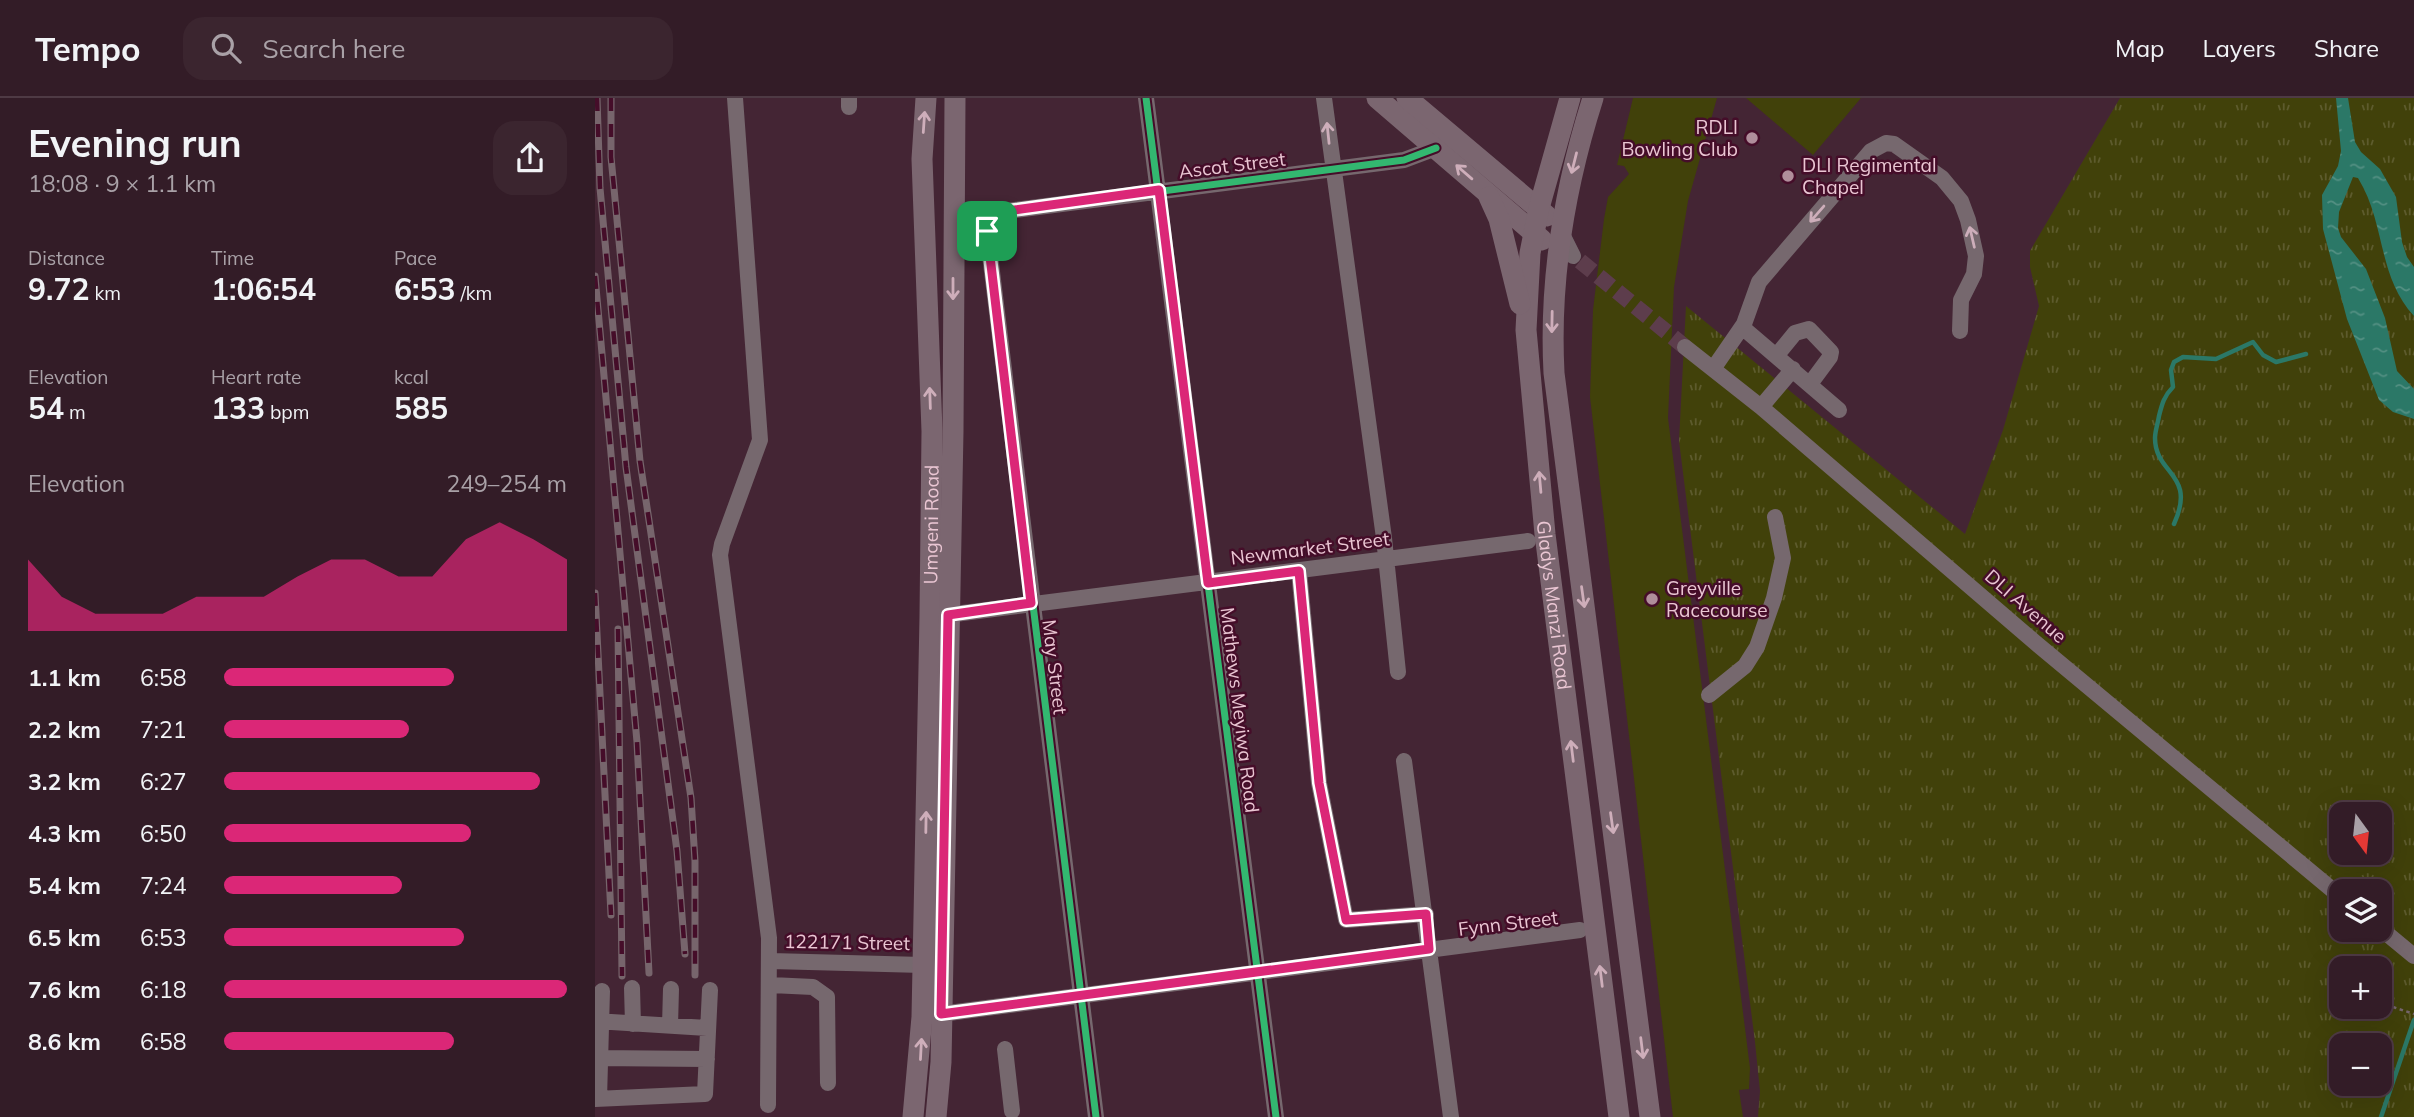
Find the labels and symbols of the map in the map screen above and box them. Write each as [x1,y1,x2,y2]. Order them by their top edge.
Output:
one-way arrow [918,111,931,134]
place label: RDLI Bowling Club [1621,115,1738,161]
one-way arrow [1321,122,1334,145]
marker: RDLI Bowling Club [1744,130,1760,146]
street label: Ascot Street [1177,147,1287,183]
one-way arrow [1567,152,1580,174]
place label: DLI Regimental Chapel [1802,153,1936,199]
one-way arrow [1455,164,1473,180]
marker: DLI Regimental Chapel [1780,168,1796,184]
pin [957,201,1017,261]
one-way arrow [1809,205,1825,223]
one-way arrow [1965,226,1978,249]
one-way arrow [946,277,960,300]
one-way arrow [1545,310,1559,333]
one-way arrow [924,387,937,410]
street label: Umgeni Road [918,465,944,584]
one-way arrow [1533,471,1546,494]
street label: Gladys Manzi Road [1532,520,1577,691]
street label: Newmarket Street [1229,526,1391,570]
street label: DLI Avenue [1980,564,2072,648]
place label: Greyville Racecourse [1666,576,1768,622]
one-way arrow [1576,585,1589,608]
marker: Greyville Racecourse [1644,591,1660,607]
street label: Mathews Meyiwa Road [1215,606,1265,814]
street label: May Street [1037,618,1073,716]
one-way arrow [1565,740,1578,763]
north arrow [2329,802,2392,864]
one-way arrow [919,811,933,834]
one-way arrow [1606,811,1619,833]
street label: Fynn Street [1457,905,1560,941]
street label: 122171 Street [784,929,910,955]
one-way arrow [1595,966,1608,988]
one-way arrow [1635,1036,1648,1059]
one-way arrow [914,1038,927,1061]

